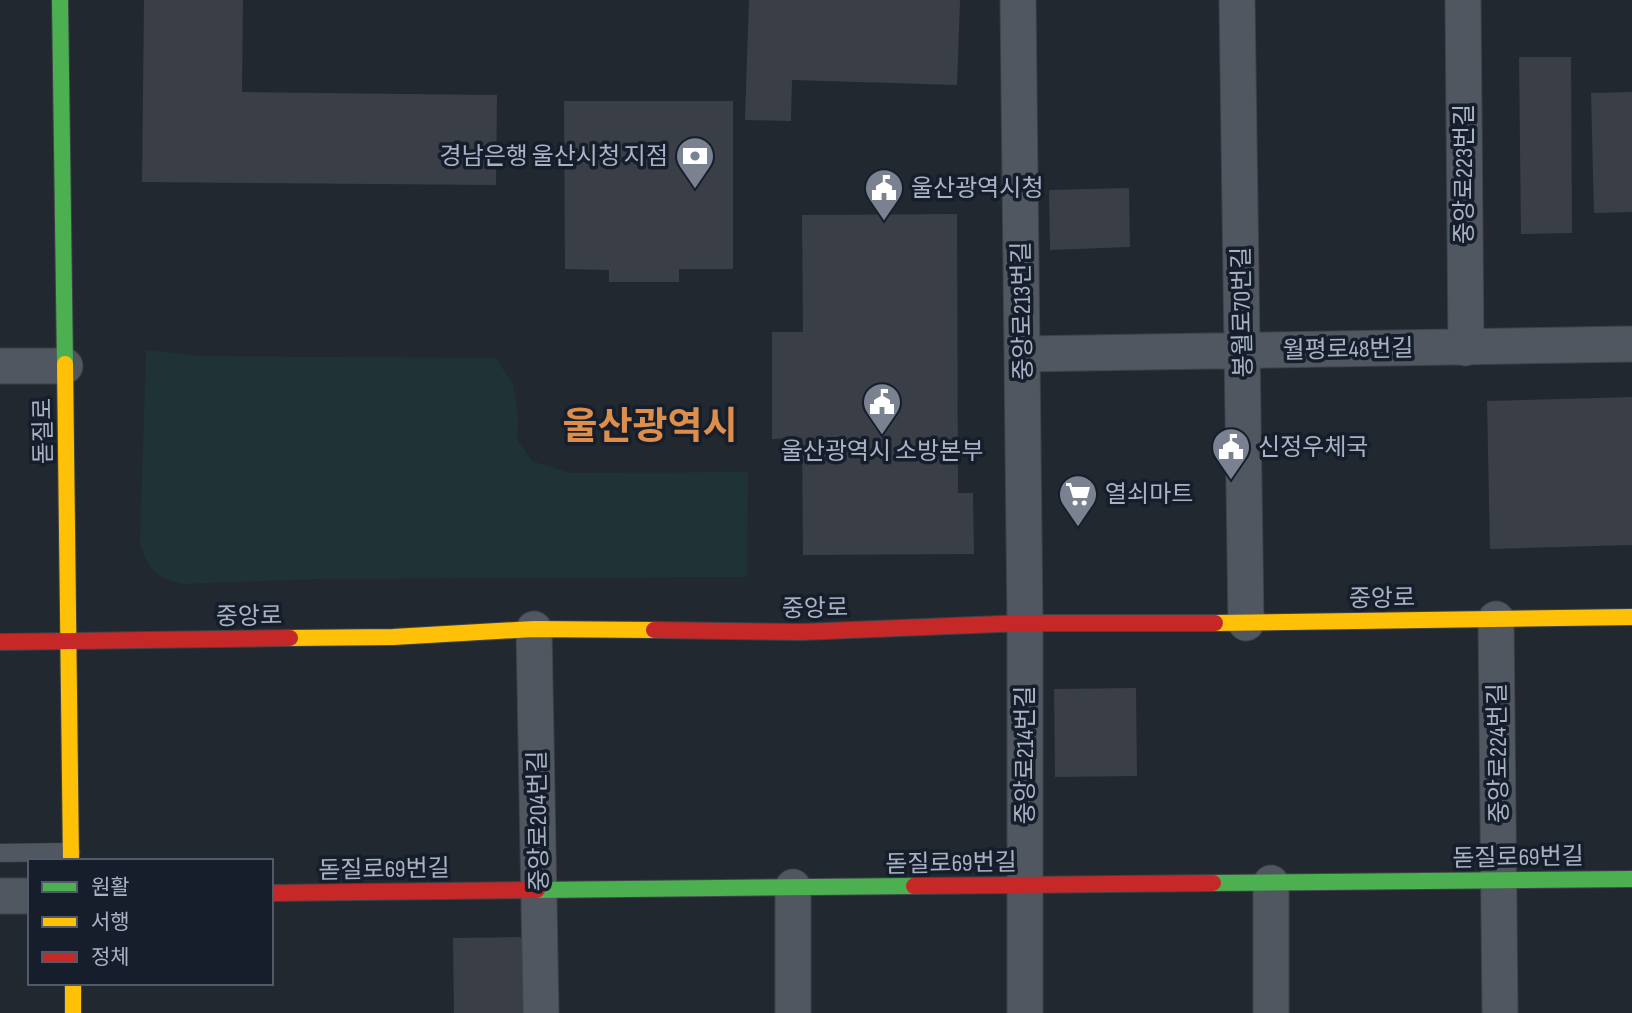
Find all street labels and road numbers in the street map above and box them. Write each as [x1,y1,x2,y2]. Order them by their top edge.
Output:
street label: 중앙로223번길 [1450,104,1479,244]
street label: 중앙로213번길 [1007,241,1038,381]
street label: 봉월로70번길 [1227,246,1258,378]
street label: 월평로48번길 [1282,334,1414,365]
street label: 돋질로 [28,398,59,464]
street label: 중앙로 [1349,583,1415,614]
street label: 중앙로 [782,593,848,624]
street label: 중앙로 [216,601,282,632]
street label: 중앙로224번길 [1483,683,1514,823]
street label: 중앙로214번길 [1011,686,1040,824]
street label: 중앙로204번길 [523,750,554,892]
street label: 돋질로69번길 [1452,842,1584,873]
street label: 돋질로69번길 [885,848,1017,879]
street label: 돋질로69번길 [318,854,450,885]

